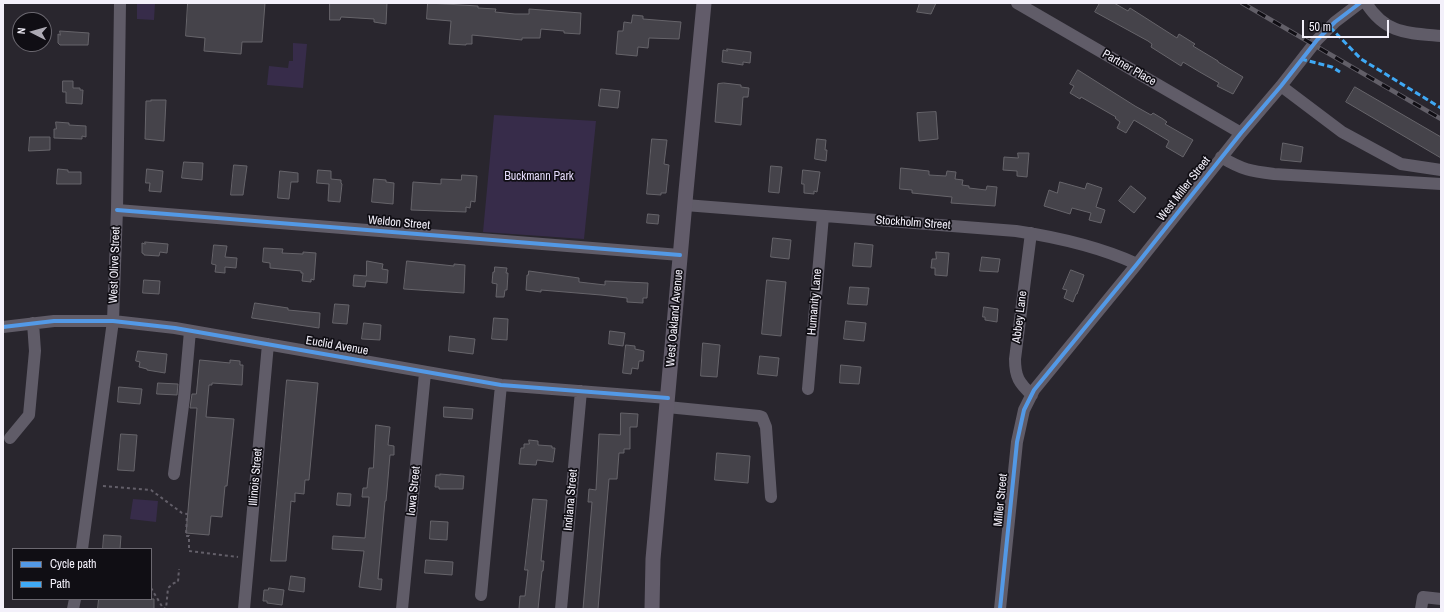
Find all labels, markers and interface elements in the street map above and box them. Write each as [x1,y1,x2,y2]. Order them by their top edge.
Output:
north arrow [12,12,52,52]
scale bar [1304,12,1391,38]
text: 50 m [1309,19,1331,35]
text: N [14,27,28,35]
street label: Partner Place [1100,47,1158,89]
street label: West Miller Street [1154,154,1214,224]
park label: Buckmann Park [504,170,574,184]
street label: Weldon Street [367,213,431,233]
street label: Stockholm Street [875,213,951,233]
street label: West Olive Street [106,226,124,304]
street label: Humanity Lane [805,268,825,336]
street label: West Oakland Avenue [664,269,686,367]
street label: Abbey Lane [1010,290,1030,344]
street label: Euclid Avenue [305,333,369,359]
street label: Illinois Street [246,448,266,506]
street label: Iowa Street [404,465,424,517]
street label: Indiana Street [561,469,581,531]
street label: Miller Street [991,473,1011,527]
legend [12,548,152,600]
text: Cycle path [50,556,97,572]
text: Path [50,576,70,592]

